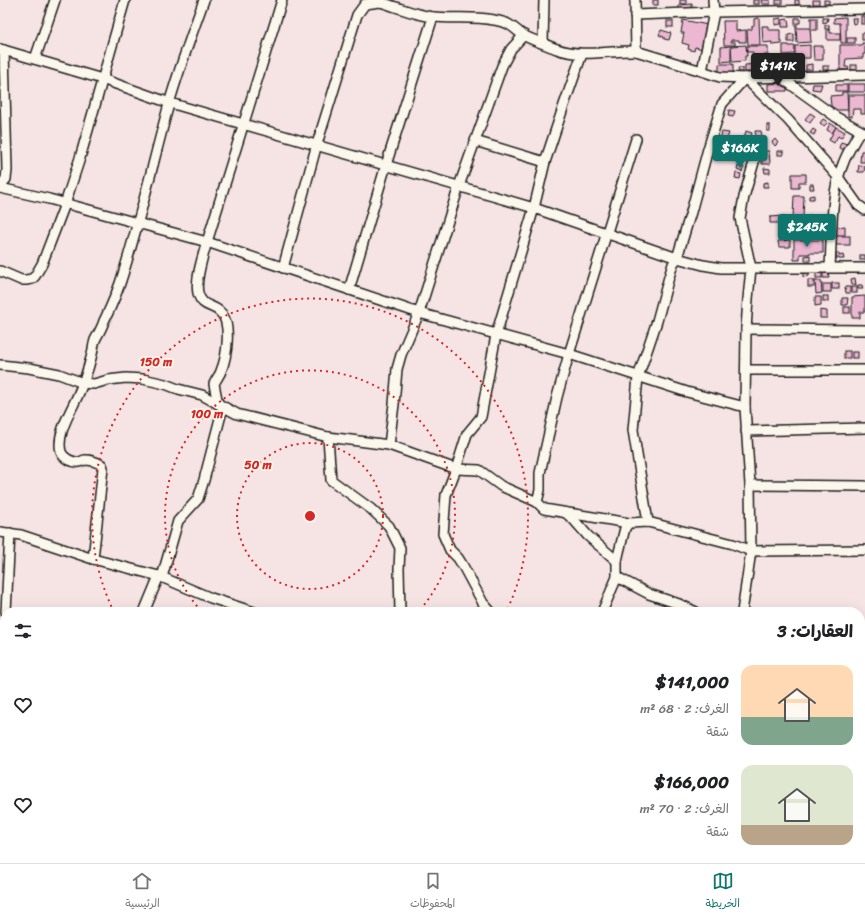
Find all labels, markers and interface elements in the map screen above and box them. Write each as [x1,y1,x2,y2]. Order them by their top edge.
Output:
pin: $141K [750,53,806,87]
text: $141K [760,54,796,77]
pin: $166K [712,135,768,169]
text: $166K [722,136,759,159]
pin: $245K [779,214,835,248]
text: $245K [787,215,827,238]
text: 150 m [140,351,173,373]
text: 100 m [191,403,224,425]
text: 50 m [244,454,272,476]
centre of rings [303,509,317,523]
text: العقارات: 3 [777,616,853,646]
icon: filters [12,620,34,642]
text: $141,000 [656,667,729,697]
icon: home [773,681,821,729]
icon: heart [12,694,34,716]
text: الغرف: 2 · 68 m² [640,697,729,720]
text: شقة [706,720,729,743]
text: $166,000 [654,767,729,797]
icon: home [773,781,821,829]
icon: heart [12,794,34,816]
text: الغرف: 2 · 70 m² [640,797,729,820]
text: شقة [706,820,729,843]
tab: الرئيسية [125,870,160,913]
tab: المحفوظات [410,870,455,913]
tab: الخريطة [706,870,740,913]

